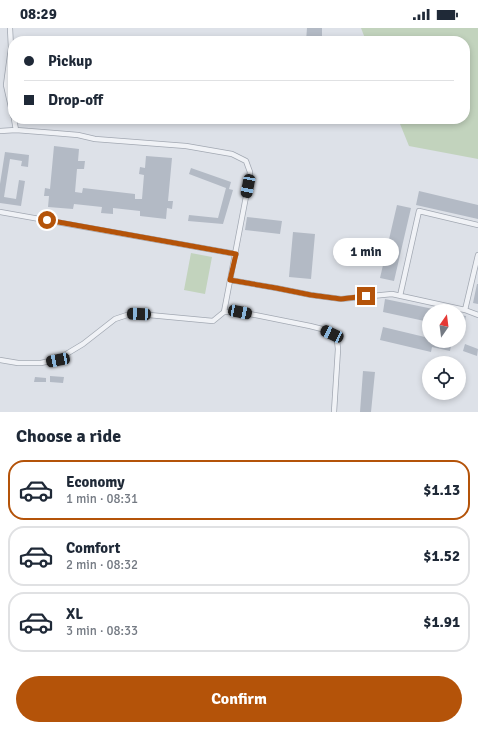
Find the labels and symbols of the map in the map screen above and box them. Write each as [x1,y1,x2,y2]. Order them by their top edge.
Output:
car [240,173,256,199]
route start [38,211,56,229]
callout: 1 min [333,238,399,266]
route end [357,287,375,305]
car [227,304,253,320]
north arrow [422,304,466,348]
car [127,308,151,320]
car [319,323,345,345]
car [45,352,71,368]

